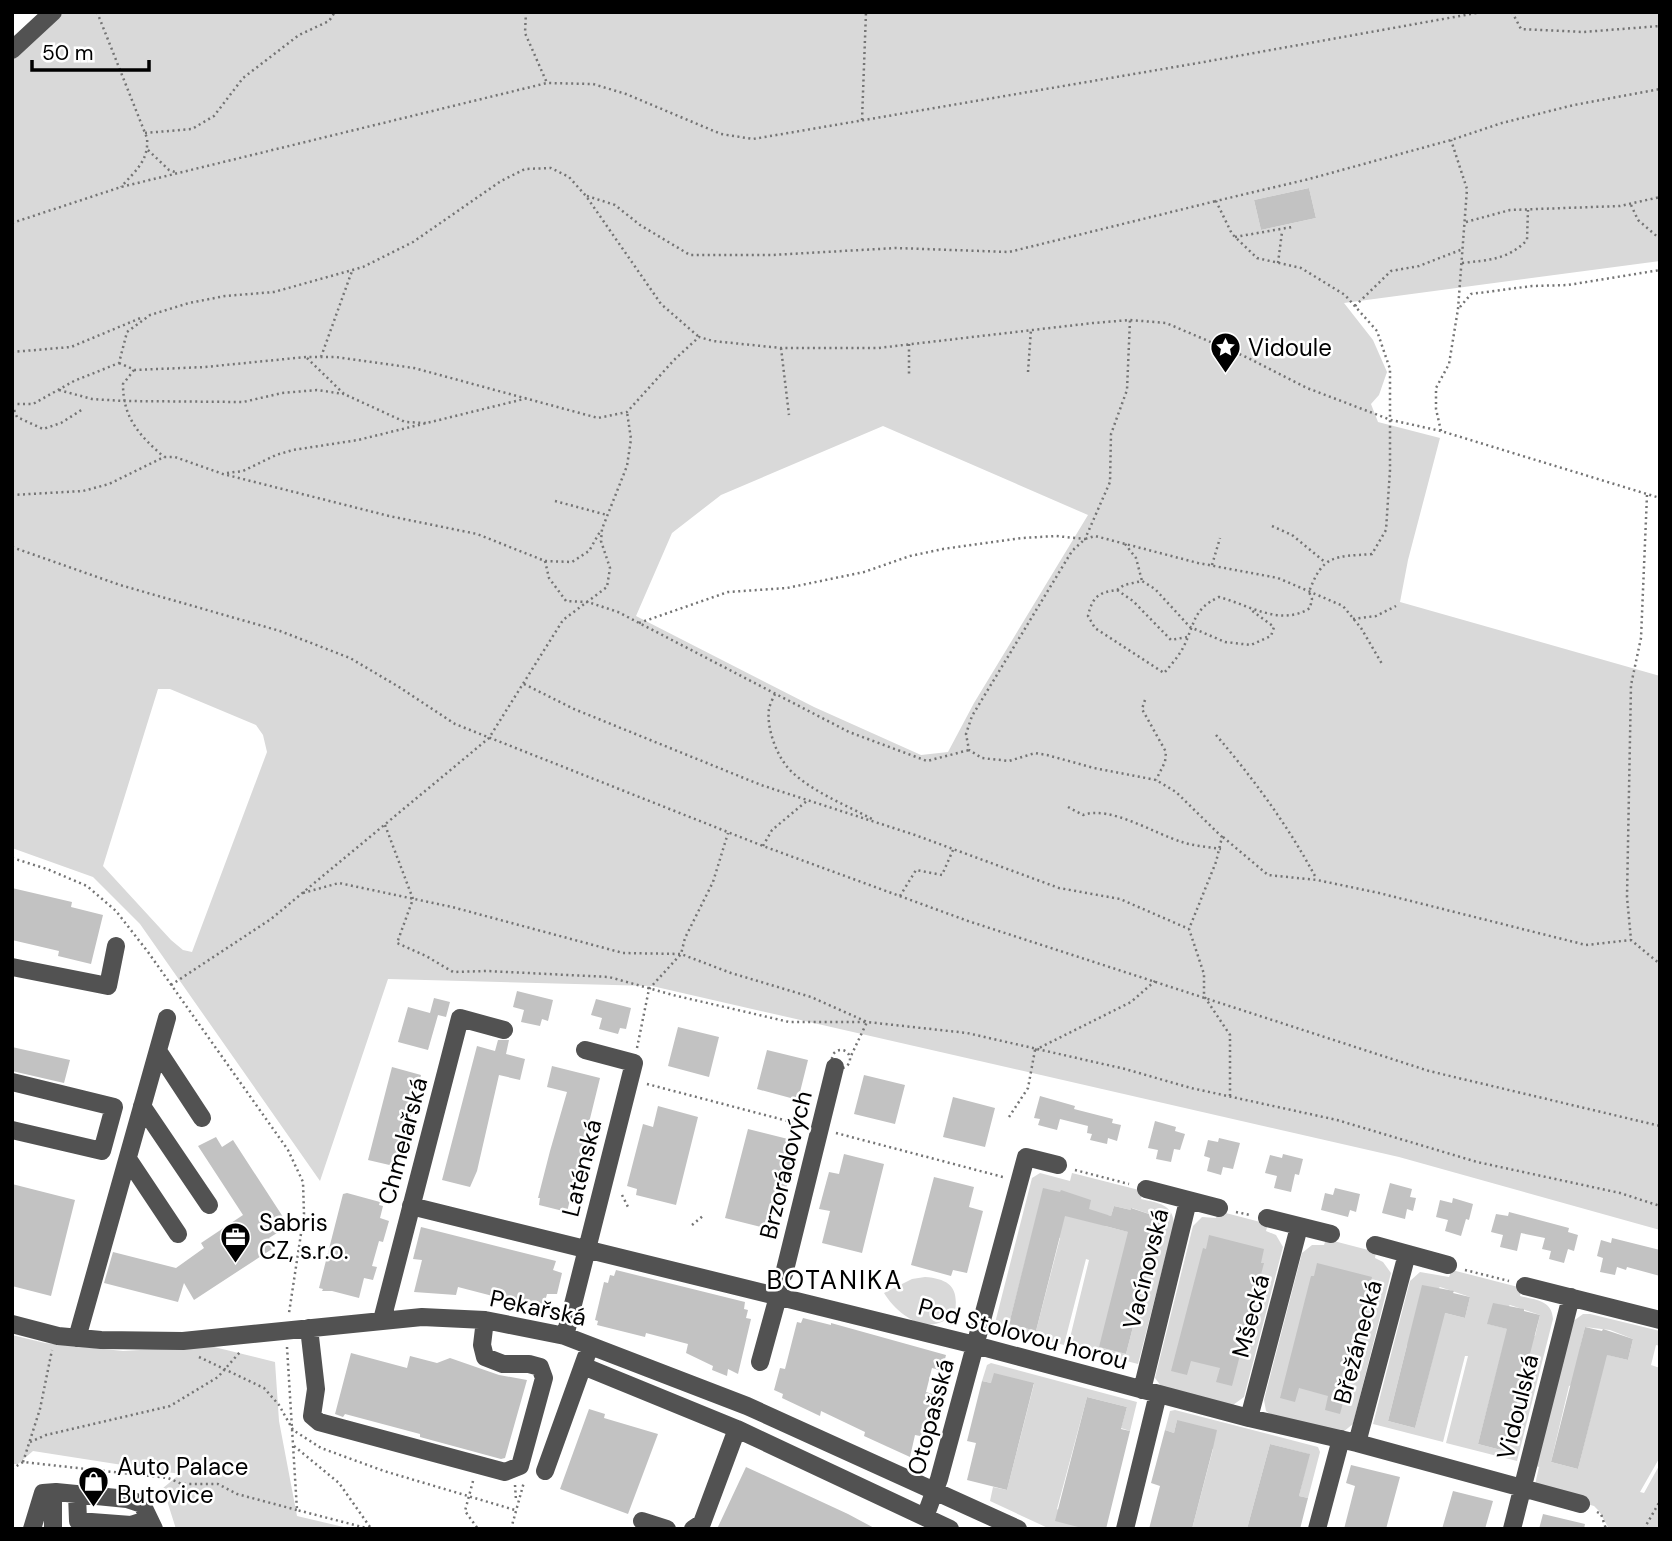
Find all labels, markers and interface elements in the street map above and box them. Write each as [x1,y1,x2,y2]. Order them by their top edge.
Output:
scale bar [32,28,149,72]
text: 50 m [42,39,93,67]
place icon: Vidoule [1208,331,1242,375]
place label: Vidoule [1248,332,1332,363]
street label: Chmelařská [371,1074,434,1208]
street label: Brzorádových [752,1088,819,1242]
street label: Laténská [555,1116,609,1220]
street label: Vacínovská [1116,1205,1175,1332]
place label: Sabris CZ, s.r.o. [259,1207,348,1266]
office icon: Sabris CZ, s.r.o. [219,1220,253,1264]
district label: BOTANIKA [766,1263,904,1297]
street label: Mšecká [1225,1271,1276,1361]
street label: Břežánecká [1326,1277,1389,1407]
street label: Pekařská [487,1282,589,1333]
street label: Pod Stolovou horou [915,1291,1131,1376]
street label: Vidoulská [1489,1351,1546,1463]
street label: Otopašská [900,1355,961,1478]
place label: Auto Palace Butovice [117,1451,248,1510]
shop icon: Auto Palace Butovice [77,1464,111,1508]

